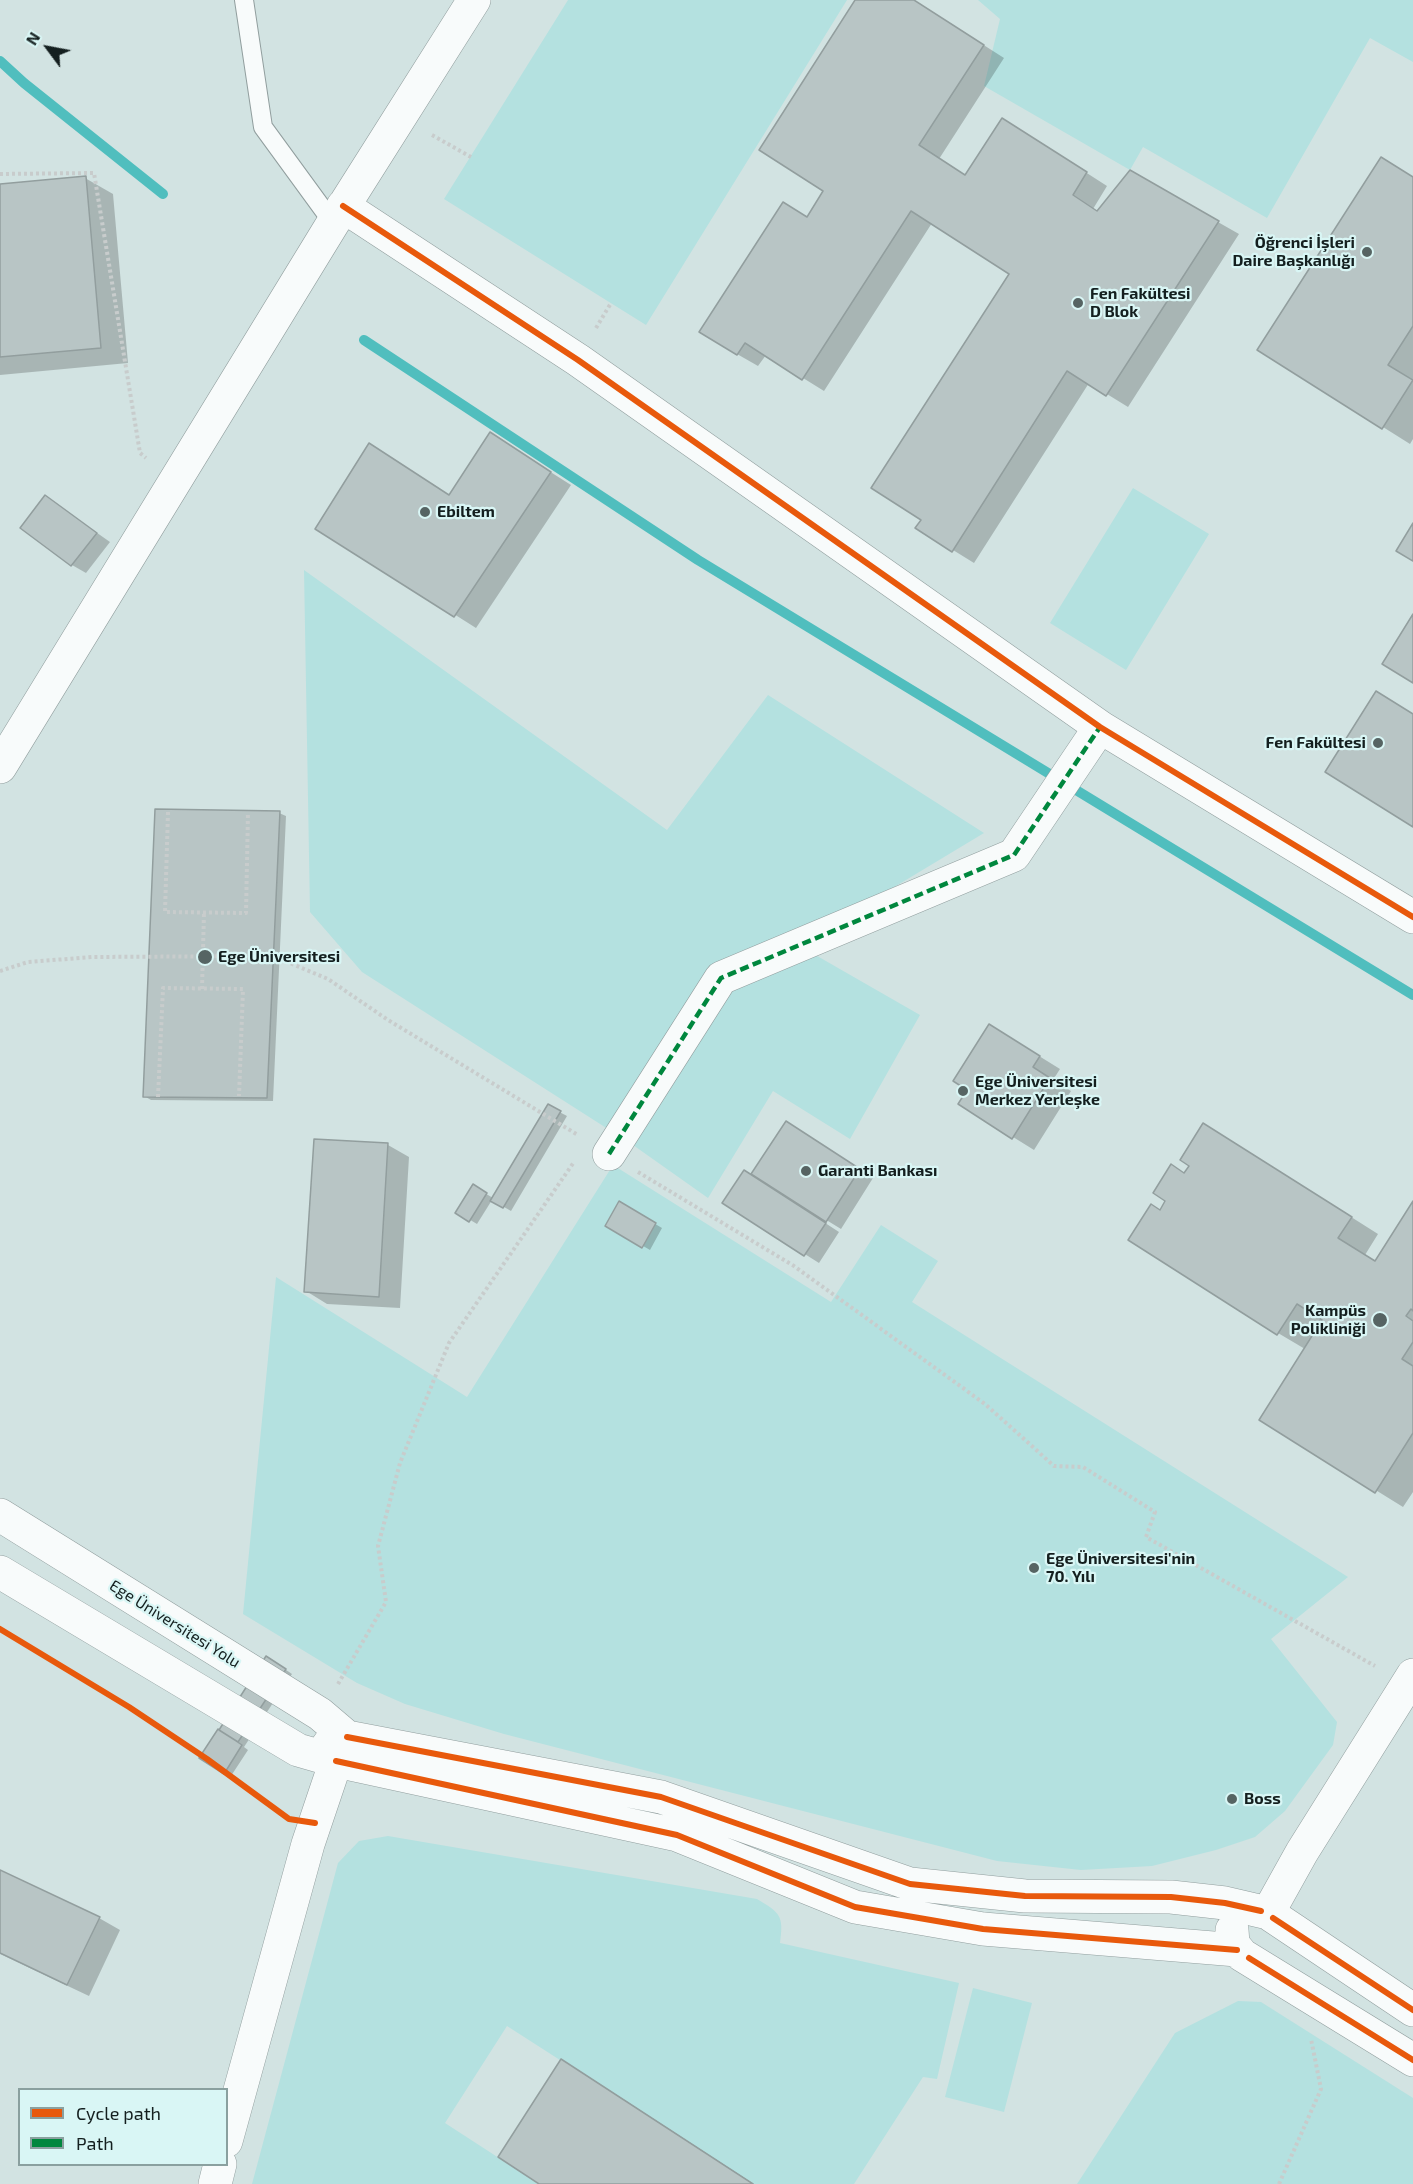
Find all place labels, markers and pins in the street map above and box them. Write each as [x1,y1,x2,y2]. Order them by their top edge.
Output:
place label: Öğrenci İşleri Daire Başkanlığı [1232,233,1355,271]
marker: Öğrenci İşleri Daire Başkanlığı [1360,245,1374,259]
place label: Fen Fakültesi D Blok [1090,284,1190,322]
marker: Fen Fakültesi D Blok [1071,296,1085,310]
place label: Ebiltem [437,502,495,522]
marker: Ebiltem [418,505,432,519]
place label: Fen Fakültesi [1266,733,1366,753]
marker: Fen Fakültesi [1371,736,1385,750]
place label: Ege Üniversitesi [218,947,340,967]
marker: Ege Üniversitesi [196,948,214,966]
place label: Ege Üniversitesi Merkez Yerleşke [975,1072,1100,1110]
marker: Ege Üniversitesi Merkez Yerleşke [956,1084,970,1098]
place label: Garanti Bankası [818,1161,937,1181]
marker: Garanti Bankası [799,1164,813,1178]
place label: Kampüs Polikliniği [1291,1301,1366,1339]
marker: Kampüs Polikliniği [1371,1311,1389,1329]
place label: Ege Üniversitesi'nin 70. Yılı [1046,1549,1195,1587]
marker: Ege Üniversitesi'nin 70. Yılı [1027,1561,1041,1575]
place label: Boss [1244,1789,1281,1809]
marker: Boss [1225,1792,1239,1806]

